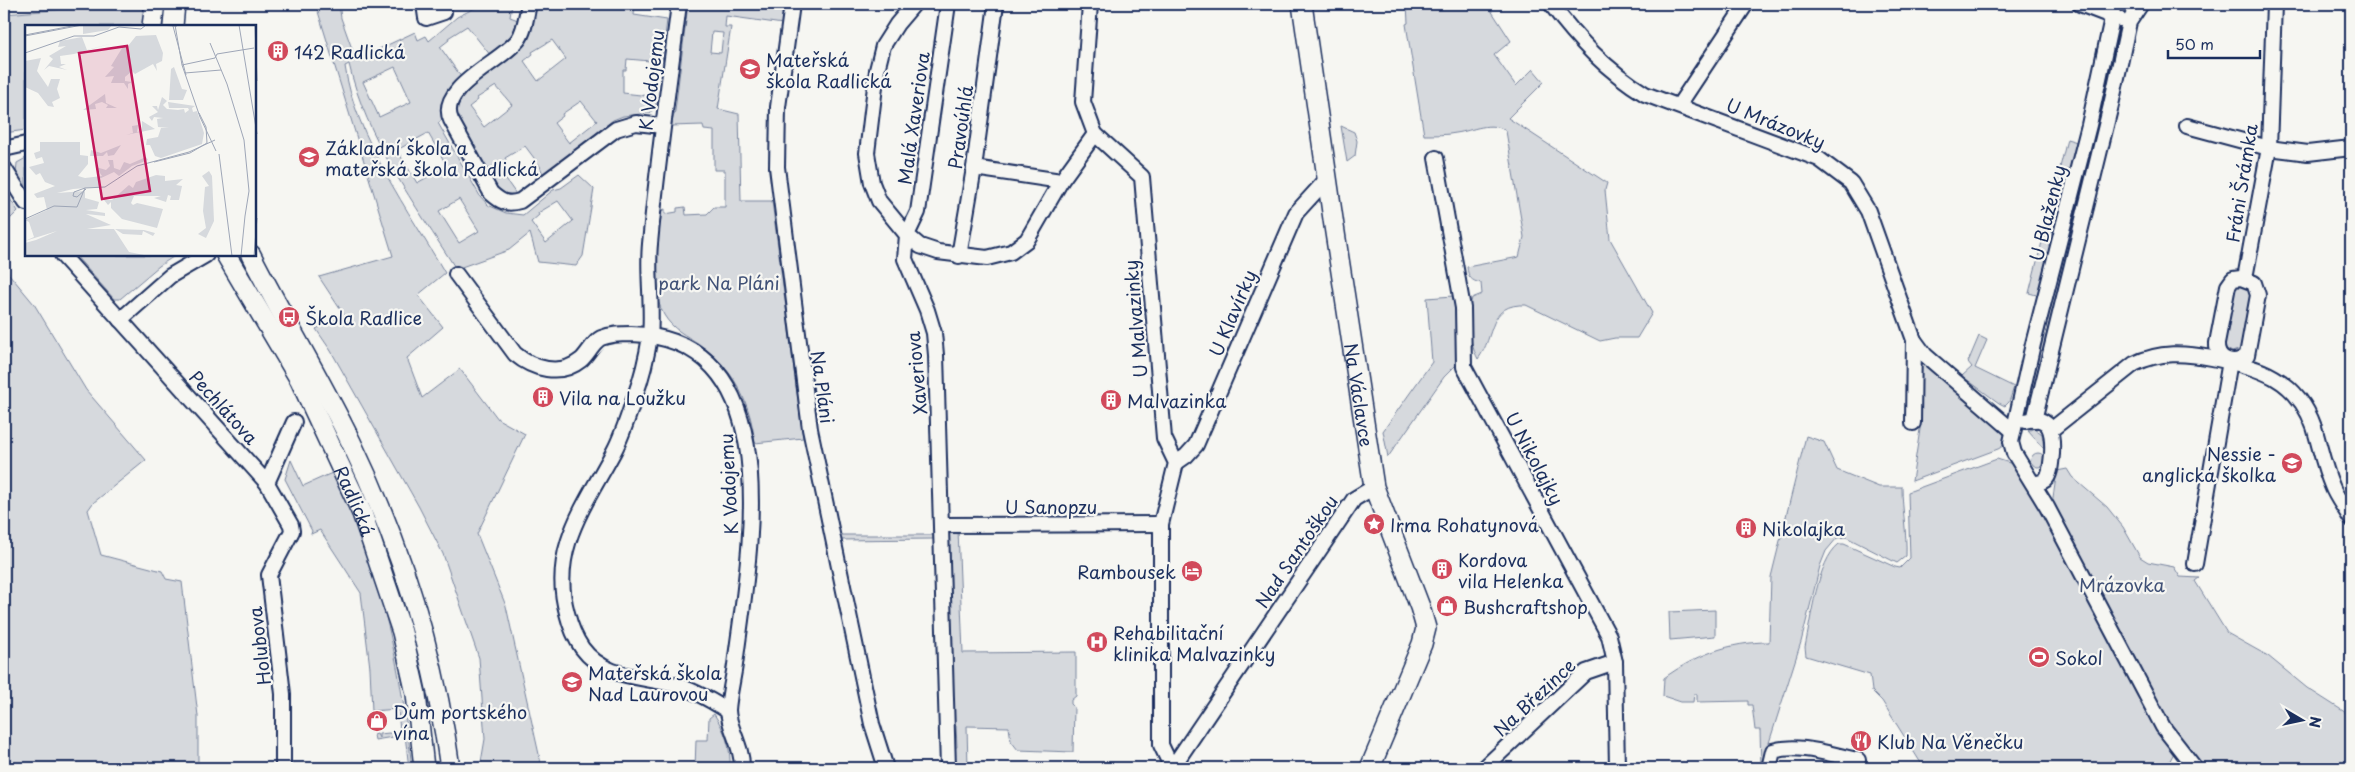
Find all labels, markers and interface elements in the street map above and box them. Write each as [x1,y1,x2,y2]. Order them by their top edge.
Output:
inset map [25,25,256,256]
street label: K Vodojemu [631,28,671,132]
scale bar [2168,28,2260,60]
text: 50 m [2175,32,2214,55]
place label: 142 Radlická [294,38,406,65]
building icon: 142 Radlická [266,39,290,63]
place label: Mateřská škola Radlická [766,46,892,94]
street label: Malá Xaveriova [890,49,936,186]
school or university icon: Mateřská škola Radlická [738,57,762,81]
street label: Pravoúhlá [941,83,979,170]
street label: U Mrázovky [1722,91,1830,155]
street label: Fráni Šrámka [2218,121,2264,244]
place label: Základní škola a mateřská škola Radlická [325,134,539,182]
school or university icon: Základní škola a mateřská škola Radlická [297,145,321,169]
street label: U Blaženky [2022,162,2072,264]
street label: U Malvazinky [1116,259,1154,379]
street label: U Klavírky [1202,265,1262,361]
park label: park Na Pláni [658,269,780,296]
place label: Škola Radlice [305,304,422,331]
bus stop icon: Škola Radlice [277,305,301,329]
street label: Xaveriova [899,330,933,416]
street label: Na Václavce [1339,341,1381,449]
street label: Na Pláni [805,349,841,425]
street label: Pechlátova [183,364,265,450]
place label: Vila na Loužku [559,384,686,411]
building icon: Vila na Loužku [531,385,555,409]
place label: Malvazinka [1127,387,1227,414]
building icon: Malvazinka [1099,388,1123,412]
street label: U Nikolajky [1499,407,1571,509]
street label: K Vodojemu [712,433,744,535]
place label: Nessie - anglická školka [2142,440,2277,488]
school or university icon: Nessie - anglická školka [2280,451,2304,475]
street label: Radlická [328,461,383,540]
street label: Nad Santoškou [1248,489,1344,613]
street label: U Sanopzu [1005,493,1097,520]
place label: Irma Rohatynová [1390,511,1539,538]
place icon: Irma Rohatynová [1362,512,1386,536]
place label: Nikolajka [1762,515,1846,542]
building icon: Nikolajka [1734,516,1758,540]
place label: Kordova vila Helenka [1458,546,1564,594]
building icon: Kordova vila Helenka [1430,557,1454,581]
place label: Rambousek [1077,558,1176,585]
hotel icon: Rambousek [1180,559,1204,583]
park label: Mrázovka [2079,571,2166,598]
place label: Bushcraftshop [1463,593,1588,620]
shop icon: Bushcraftshop [1435,594,1459,618]
street label: Holubova [241,605,277,687]
place label: Rehabilitační klinika Malvazinky [1113,619,1275,667]
hospital icon: Rehabilitační klinika Malvazinky [1085,630,1109,654]
place label: Sokol [2055,644,2103,671]
sports icon: Sokol [2027,645,2051,669]
street label: Na Březince [1487,652,1581,742]
place label: Mateřská škola Nad Laurovou [588,659,722,707]
school or university icon: Mateřská škola Nad Laurovou [560,670,584,694]
north arrow [2278,694,2328,744]
place label: Dům portského vína [393,698,527,746]
shop icon: Dům portského vína [365,709,389,733]
text: N [2304,715,2327,729]
place label: Klub Na Věnečku [1877,728,2023,755]
restaurant icon: Klub Na Věnečku [1849,729,1873,753]

